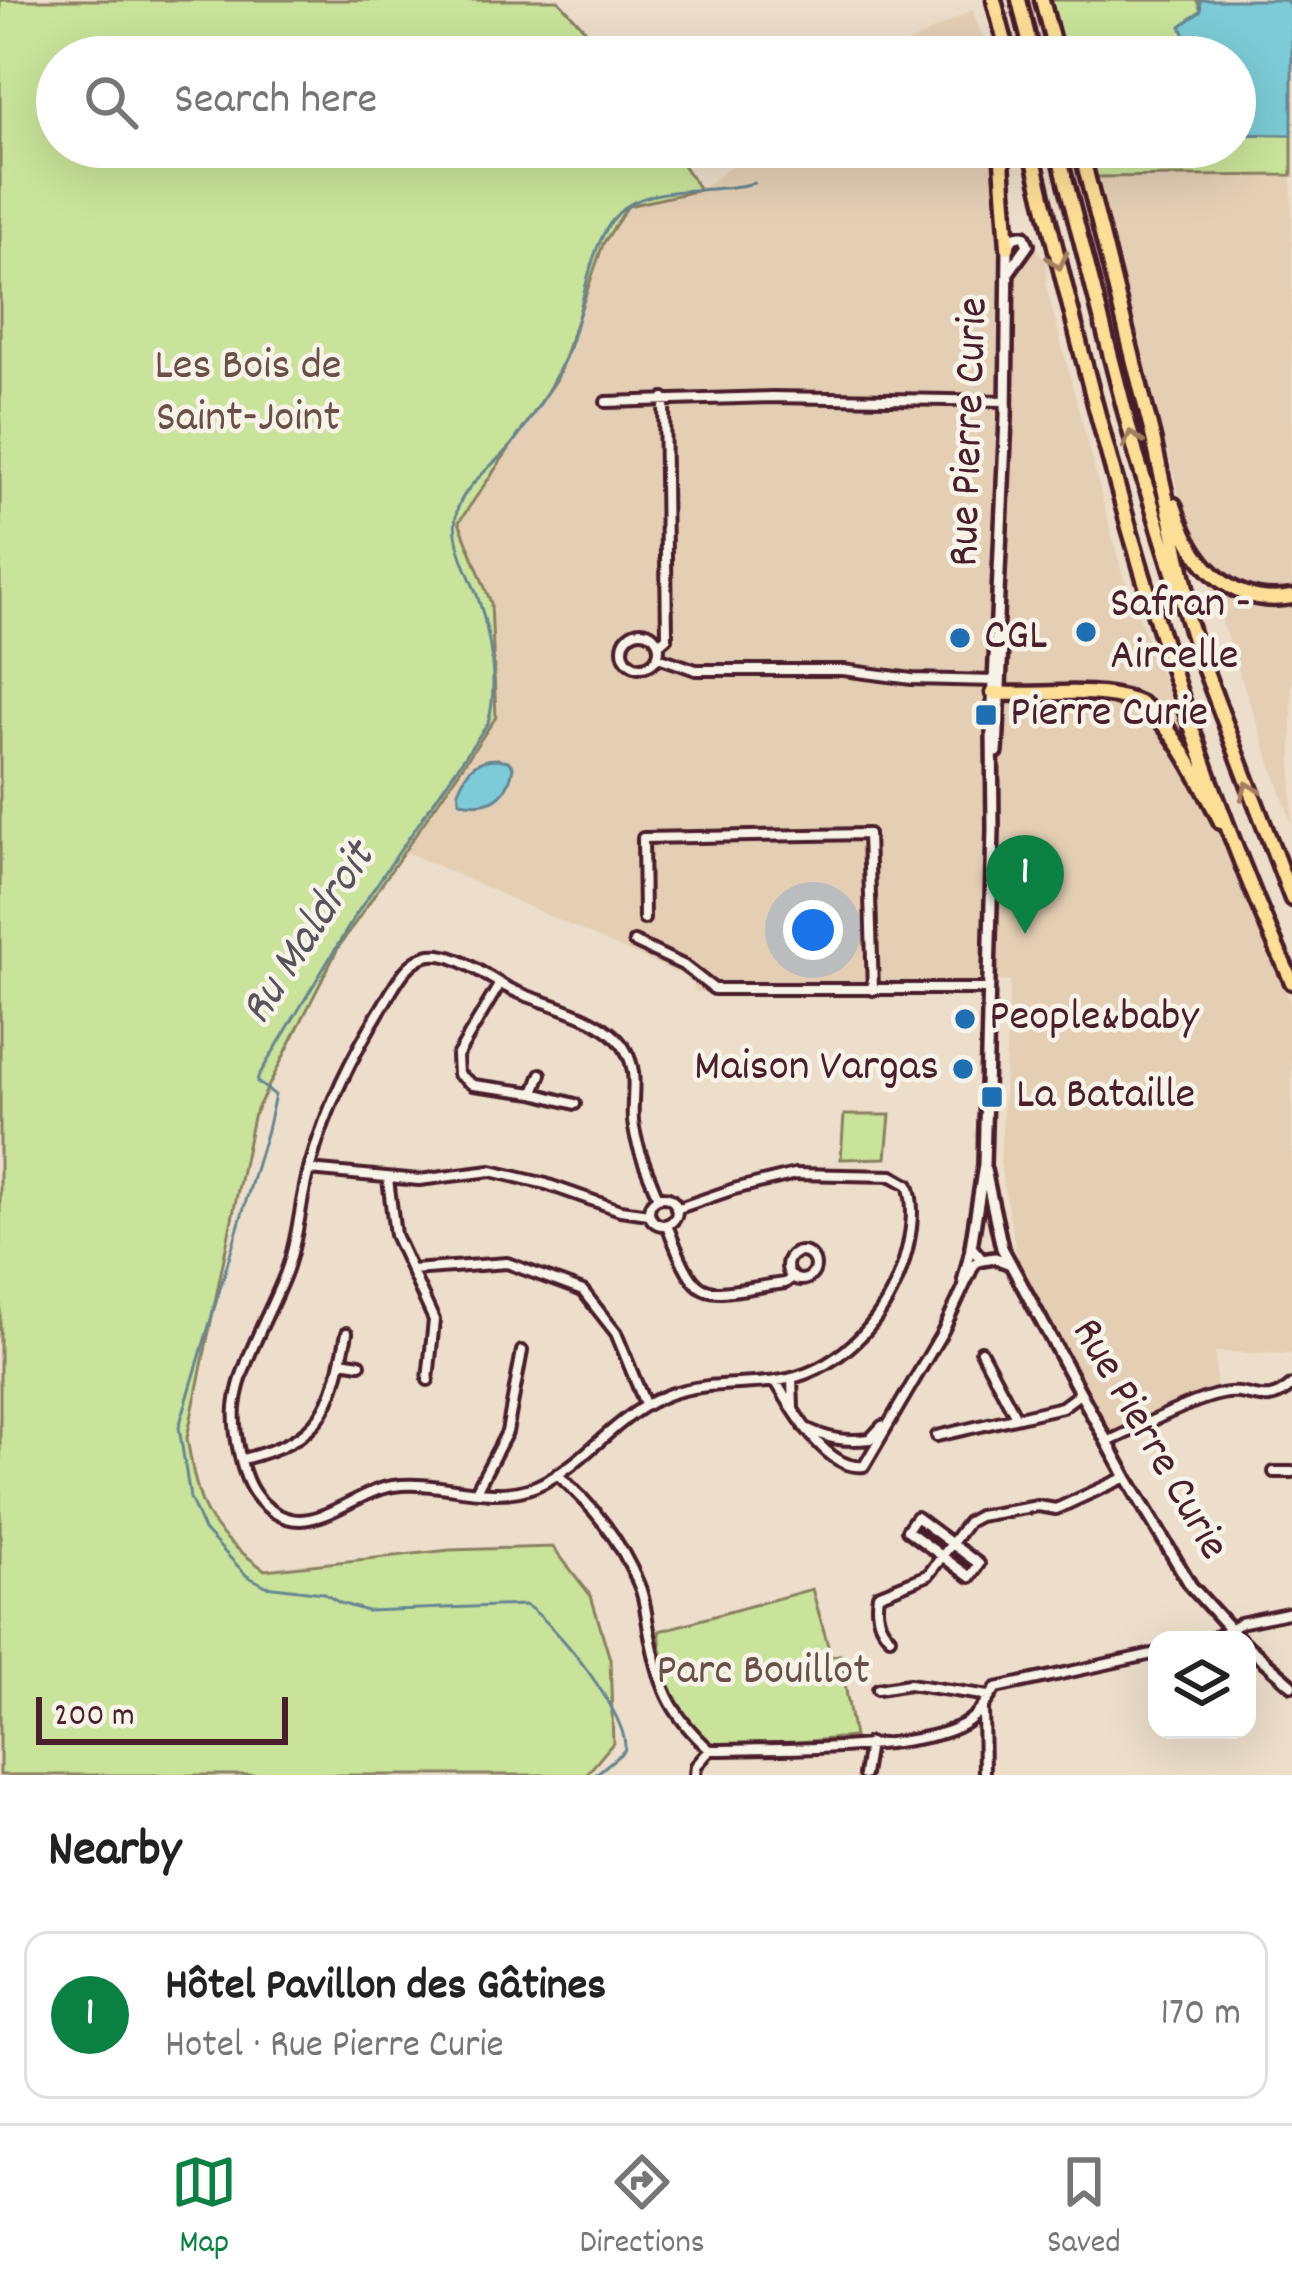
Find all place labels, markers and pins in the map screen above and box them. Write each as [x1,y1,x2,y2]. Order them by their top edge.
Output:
place label: Safran - Aircelle [1110,574,1251,690]
place label: CGL [984,606,1047,670]
marker: Safran - Aircelle [1073,619,1099,645]
marker: CGL [947,625,973,651]
place label: Pierre Curie [1010,683,1208,747]
marker: Pierre Curie [973,702,999,728]
pin: 1 [986,835,1064,934]
place label: People&baby [989,987,1199,1051]
marker: People&baby [952,1006,978,1032]
place label: Maison Vargas [694,1037,939,1101]
marker: Maison Vargas [950,1056,976,1082]
place label: La Bataille [1016,1065,1195,1129]
marker: La Bataille [979,1084,1005,1110]

